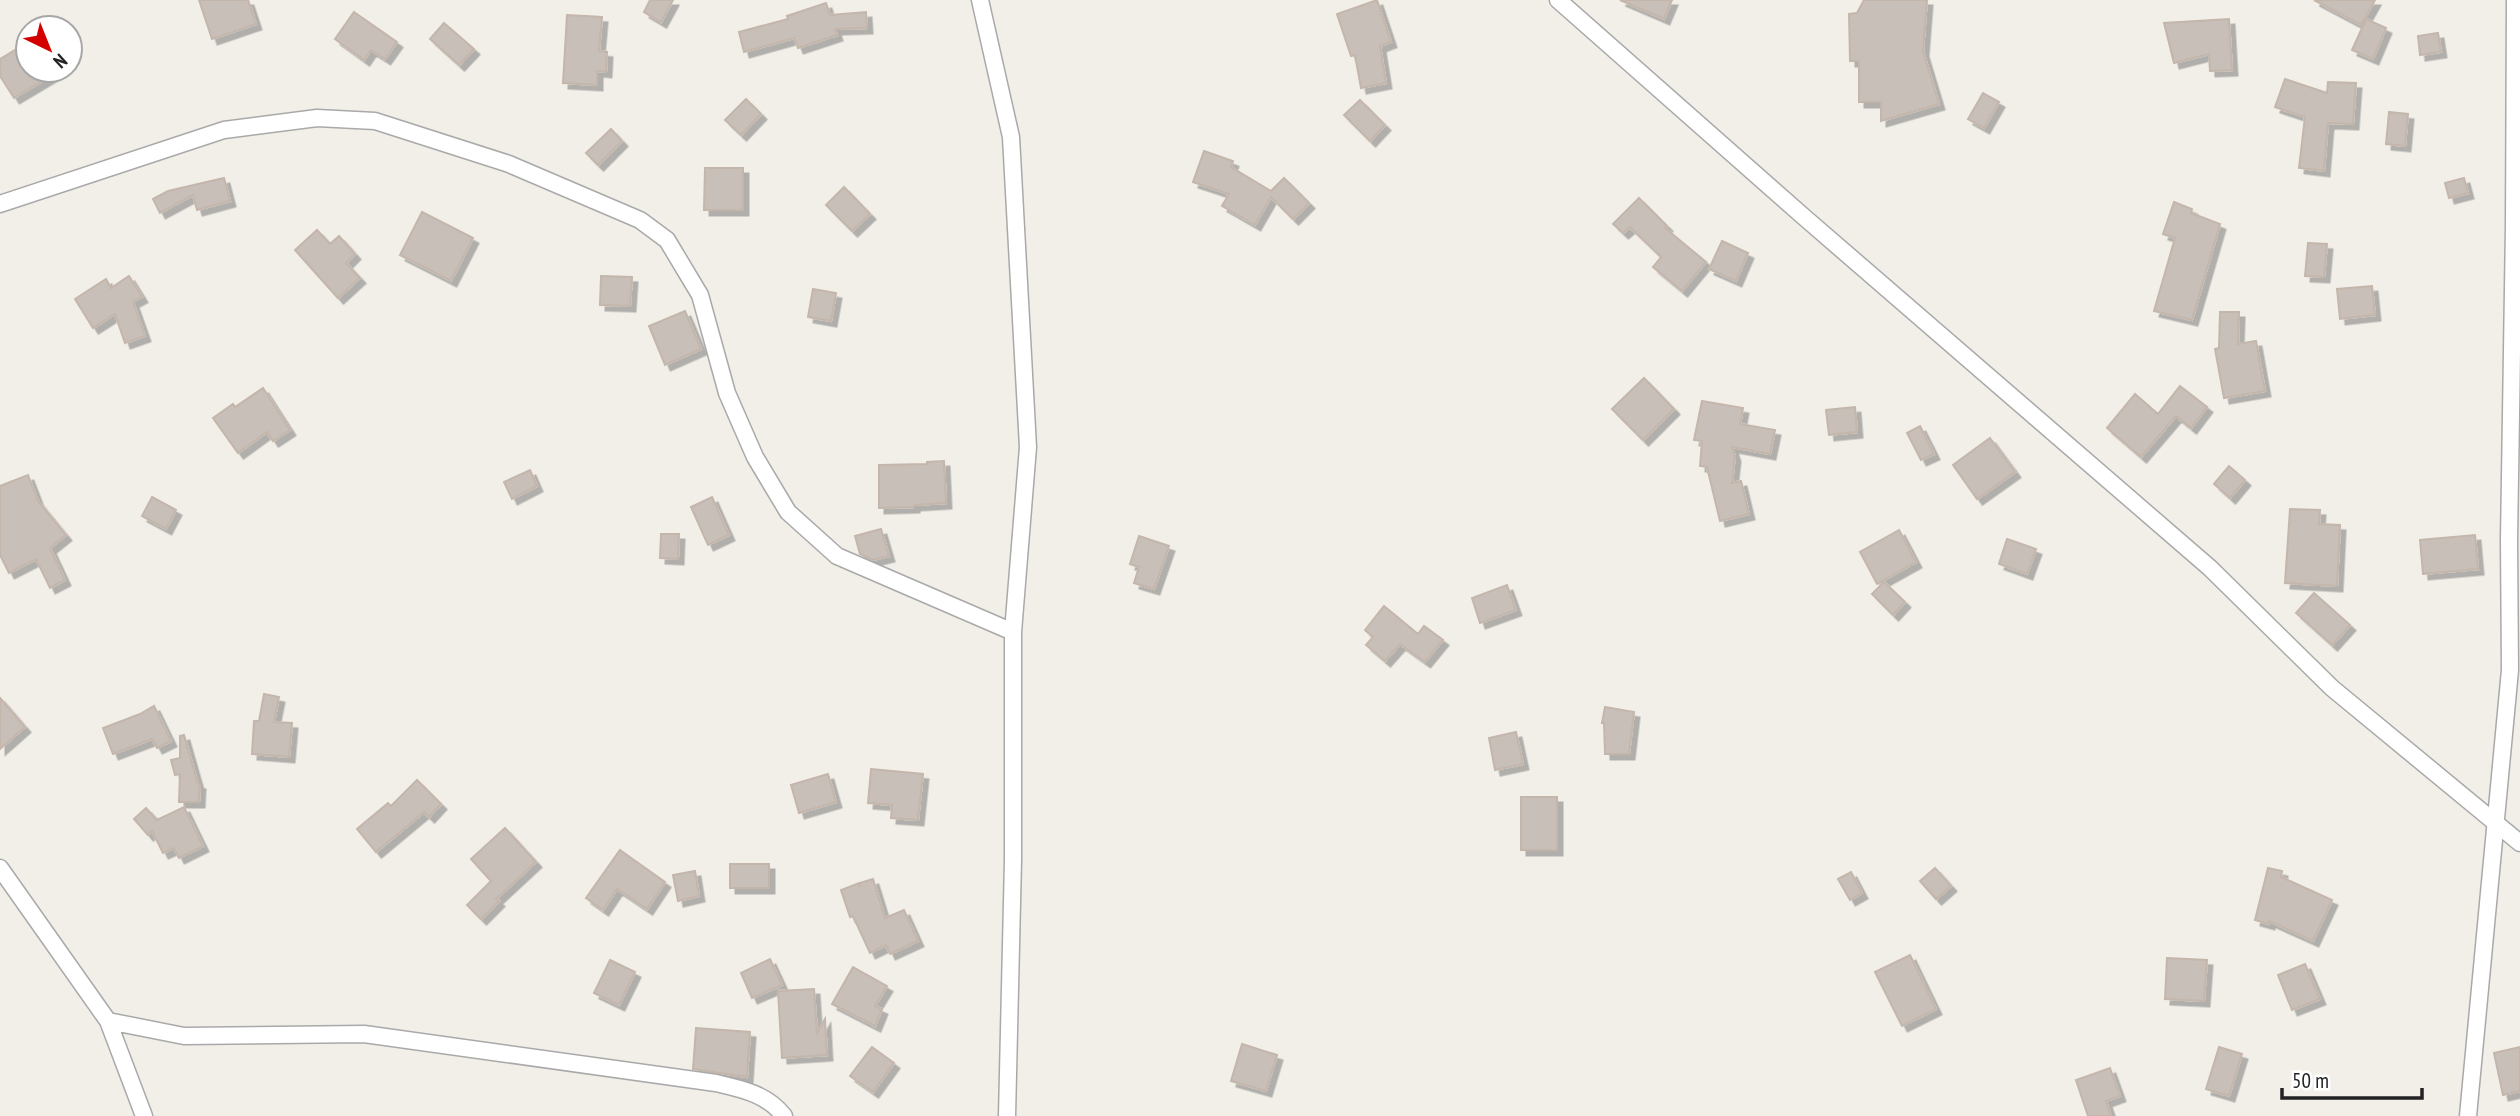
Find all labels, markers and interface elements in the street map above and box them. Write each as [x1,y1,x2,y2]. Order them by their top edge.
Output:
north arrow [14,14,84,84]
text: N [49,49,73,74]
scale bar [2282,1056,2422,1100]
text: 50 m [2292,1067,2329,1094]

